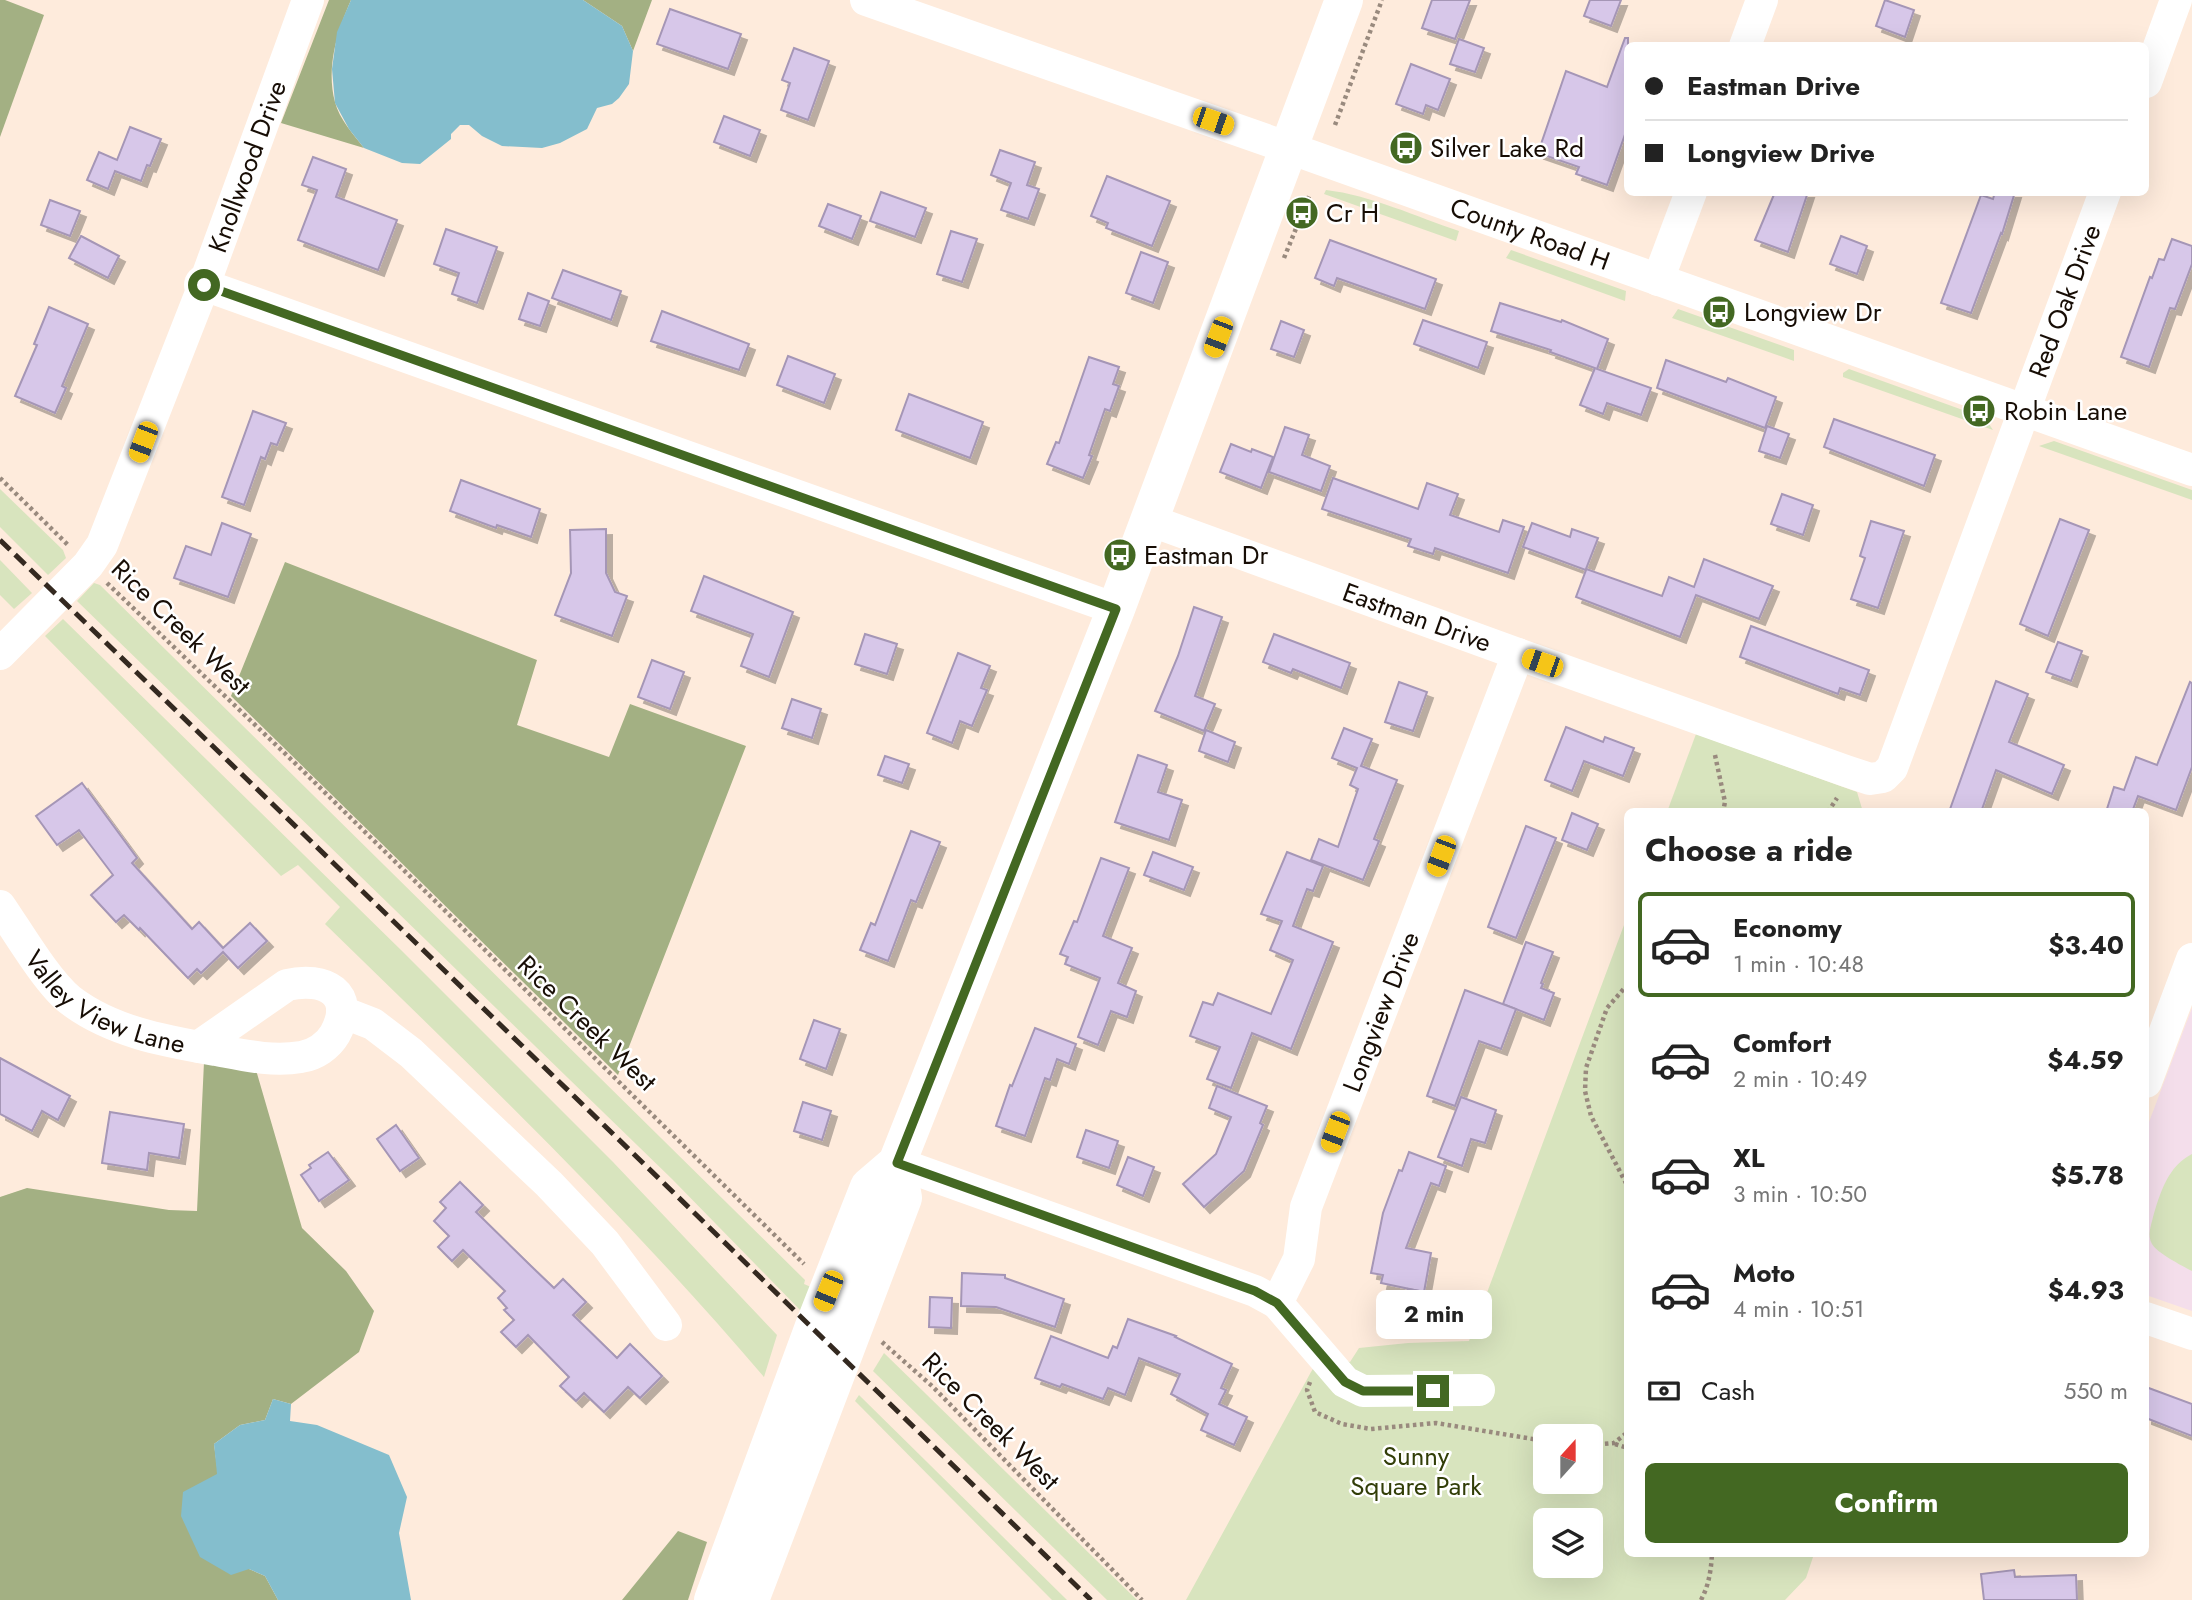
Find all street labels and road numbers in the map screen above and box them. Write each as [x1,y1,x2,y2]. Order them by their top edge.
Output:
street label: Knollwood Drive [198,75,296,258]
street label: County Road H [1445,188,1615,280]
street label: Red Oak Drive [2019,219,2110,383]
street label: Rice Creek West [103,550,260,704]
street label: Eastman Drive [1337,573,1497,662]
street label: Longview Drive [1333,926,1429,1098]
street label: Valley View Lane [16,942,188,1063]
street label: Rice Creek West [509,946,666,1100]
street label: Rice Creek West [914,1344,1069,1499]

